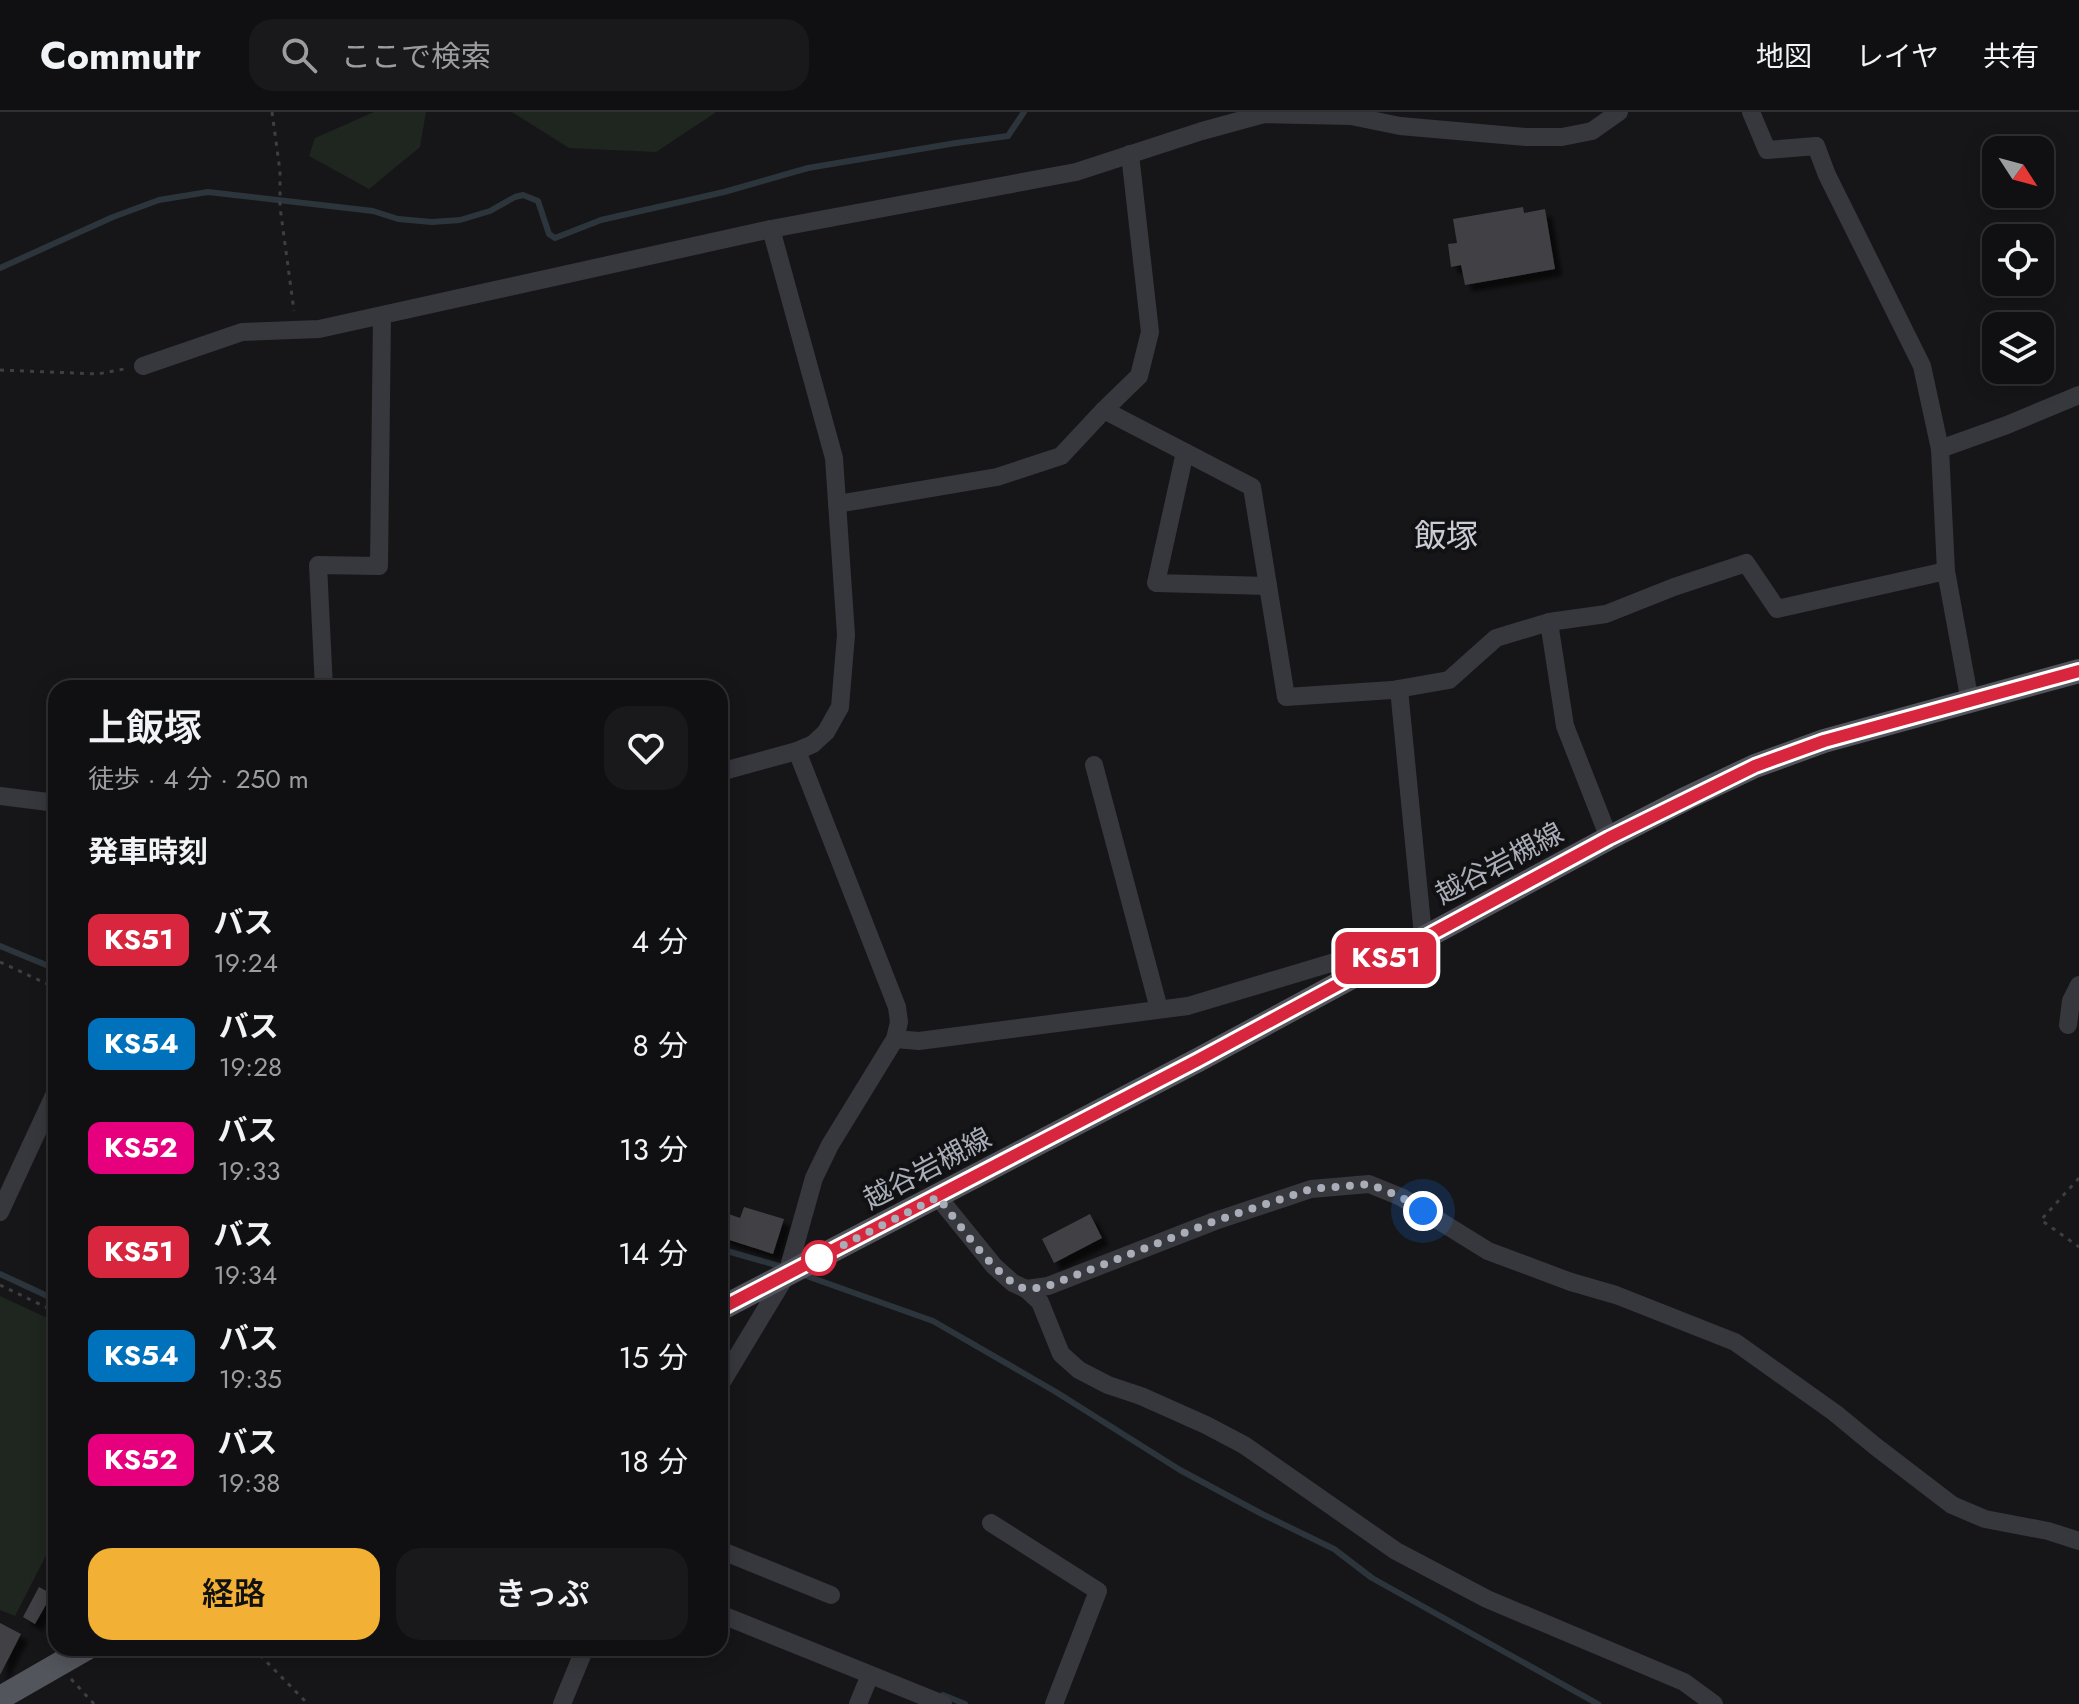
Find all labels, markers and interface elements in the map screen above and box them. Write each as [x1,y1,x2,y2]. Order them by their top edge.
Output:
search box [249,19,809,91]
text: Commutr [40,28,201,83]
icon: search [277,33,321,77]
text: ここで検索 [341,35,491,78]
text: 地図 [1756,36,1812,77]
text: レイヤ [1856,36,1939,77]
text: 共有 [1983,36,2039,77]
north arrow [1982,136,2054,208]
map controls [1982,136,2054,384]
button: locate [1982,224,2054,296]
button: layers [1982,312,2054,384]
district label: 飯塚 [1414,513,1478,559]
text: 上飯塚 [88,700,202,755]
button: heart [604,706,688,790]
text: 徒歩 · 4 分 · 250 m [88,760,309,798]
street label: 越谷岩槻線 [1428,812,1571,914]
text: 発車時刻 [88,830,208,873]
text: バス [213,901,273,944]
text: KS51 [104,919,173,960]
text: 4 分 [632,920,688,963]
line badge: KS51 [1330,932,1442,984]
text: KS51 [1351,937,1421,978]
text: 19:24 [213,944,278,982]
text: バス [219,1005,279,1048]
text: KS54 [104,1023,179,1064]
text: 8 分 [633,1024,688,1067]
text: 19:28 [219,1048,282,1086]
text: バス [218,1109,278,1152]
street label: 越谷岩槻線 [856,1117,999,1219]
text: KS52 [104,1127,178,1168]
text: 13 分 [619,1128,688,1171]
text: 19:33 [218,1152,280,1190]
your location [1403,1191,1443,1231]
text: バス [213,1213,273,1256]
text: KS51 [104,1231,173,1272]
text: 14 分 [618,1232,688,1275]
unlabelled marker [802,1241,836,1275]
text: 19:34 [213,1256,277,1294]
text: バス [219,1317,279,1360]
text: KS54 [104,1335,179,1376]
text: 15 分 [619,1336,688,1379]
text: 19:35 [219,1360,282,1398]
text: バス [218,1421,278,1464]
text: KS52 [104,1439,178,1480]
text: 18 分 [619,1440,688,1483]
text: 19:38 [218,1464,280,1502]
button: 経路 [88,1548,380,1640]
button: きっぷ [396,1548,688,1640]

